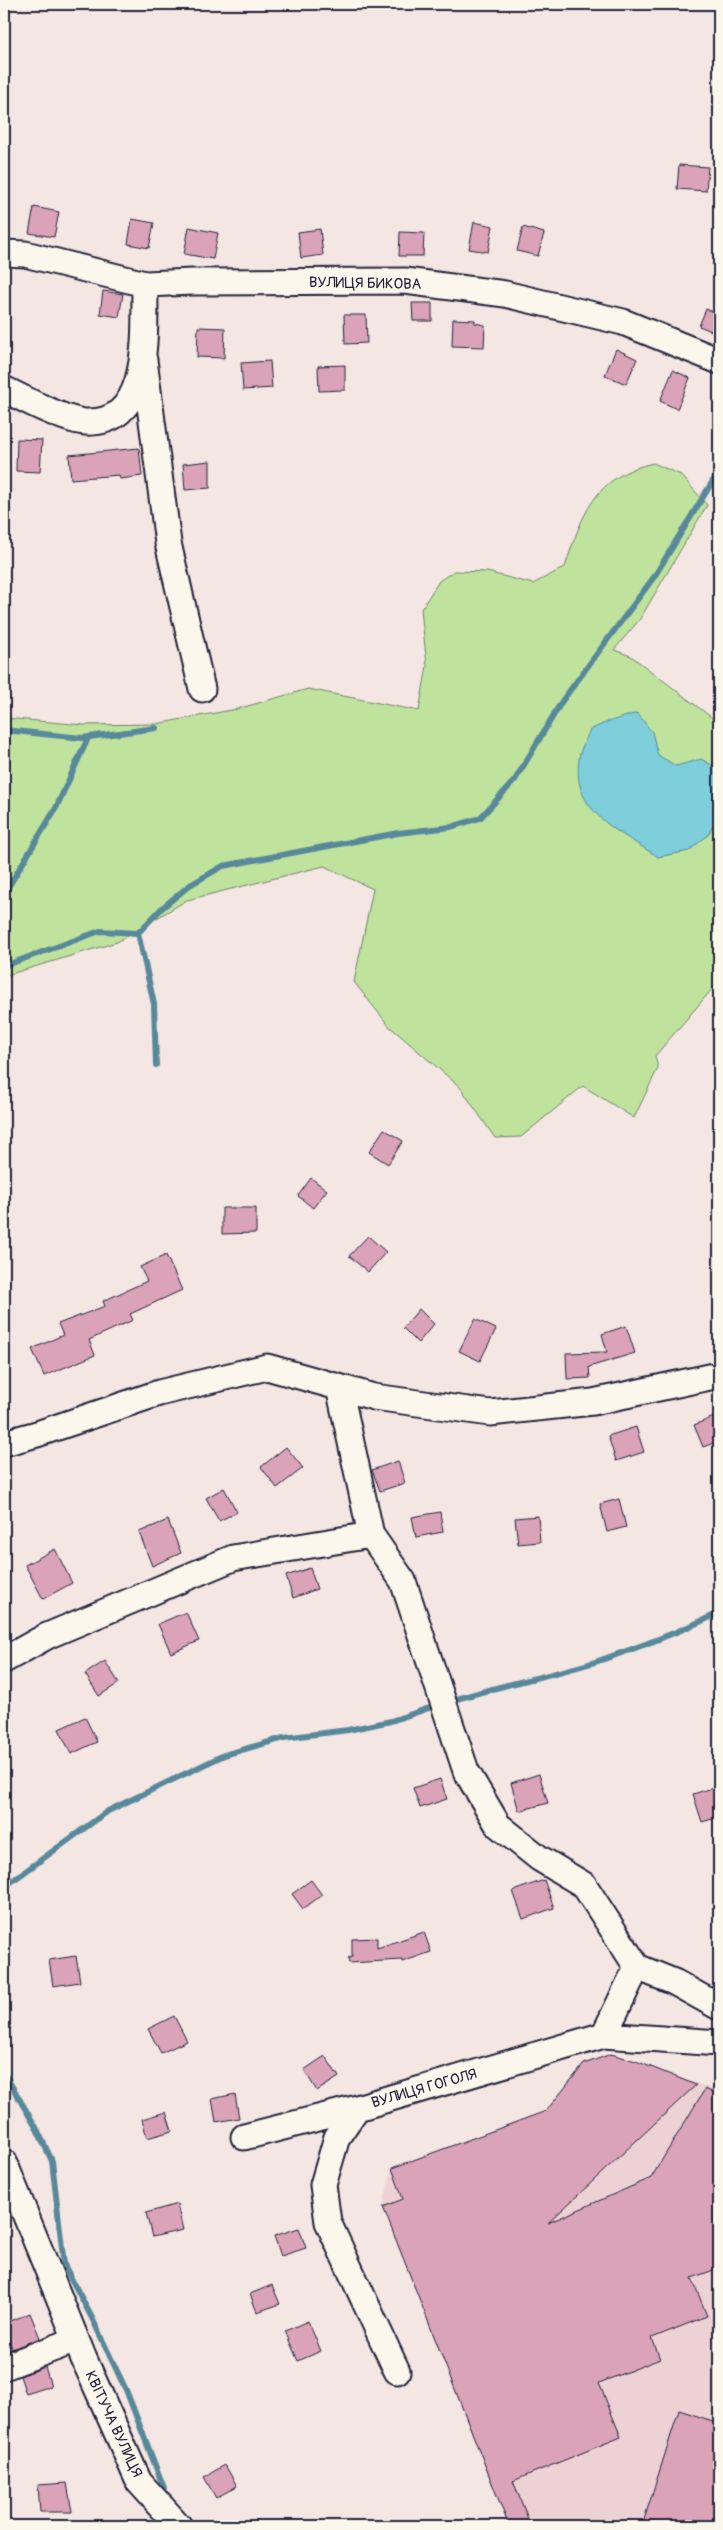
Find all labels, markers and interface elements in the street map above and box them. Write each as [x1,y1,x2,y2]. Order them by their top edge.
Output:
street label: ВУЛИЦЯ БИКОВА [309,273,422,294]
street label: ВУЛИЦЯ ГОГОЛЯ [369,2064,479,2113]
street label: КВІТУЧА ВУЛИЦЯ [81,2368,147,2481]

